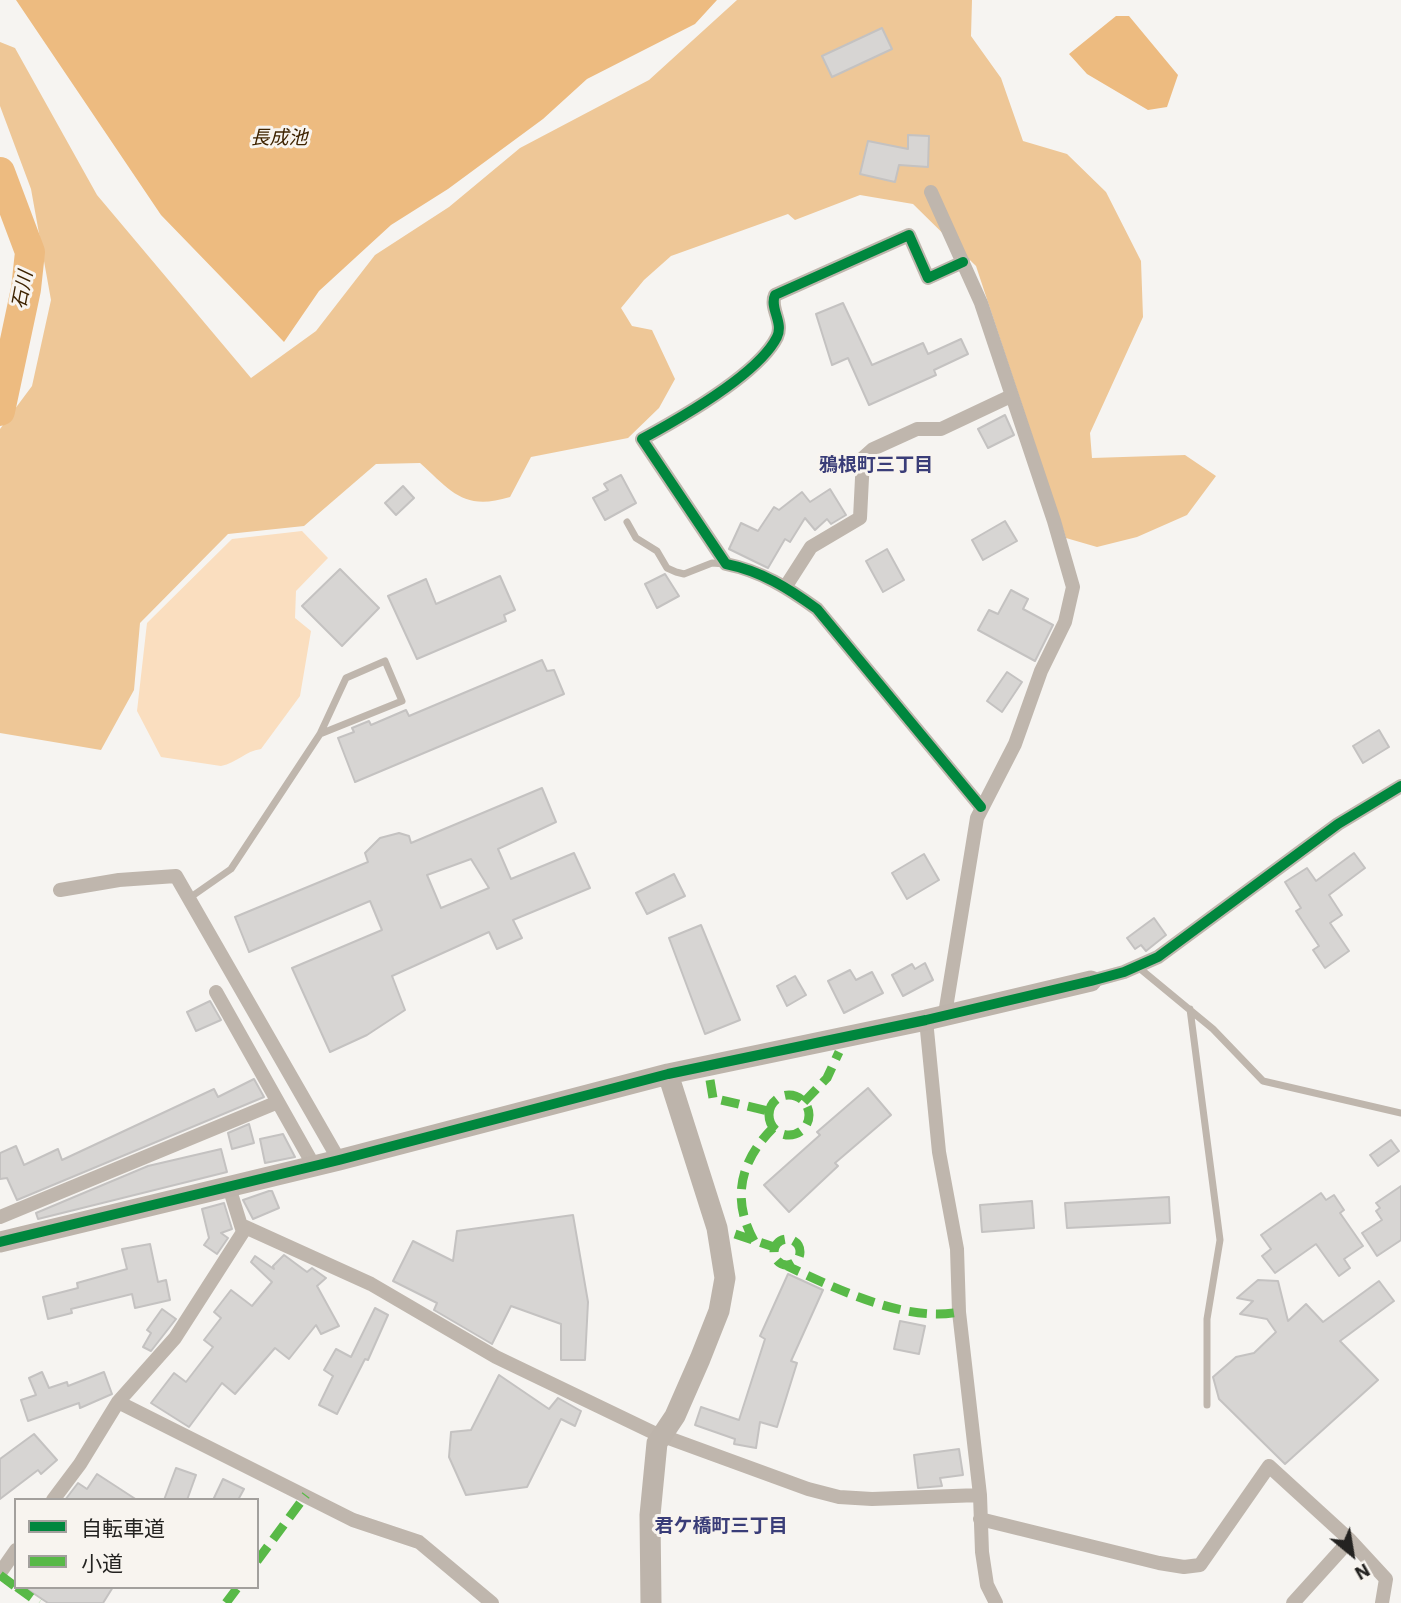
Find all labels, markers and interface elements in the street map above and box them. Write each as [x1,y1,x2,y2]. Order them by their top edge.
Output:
water label: 長成池 [251,128,307,150]
water label: 石川 [8,269,38,311]
district label: 鴉根町三丁目 [819,455,933,477]
legend [14,1498,259,1589]
text: 自転車道 [81,1514,165,1542]
district label: 君ケ橋町三丁目 [655,1516,787,1538]
north arrow [1317,1519,1387,1589]
text: 小道 [81,1549,123,1577]
text: N [1351,1558,1374,1586]

